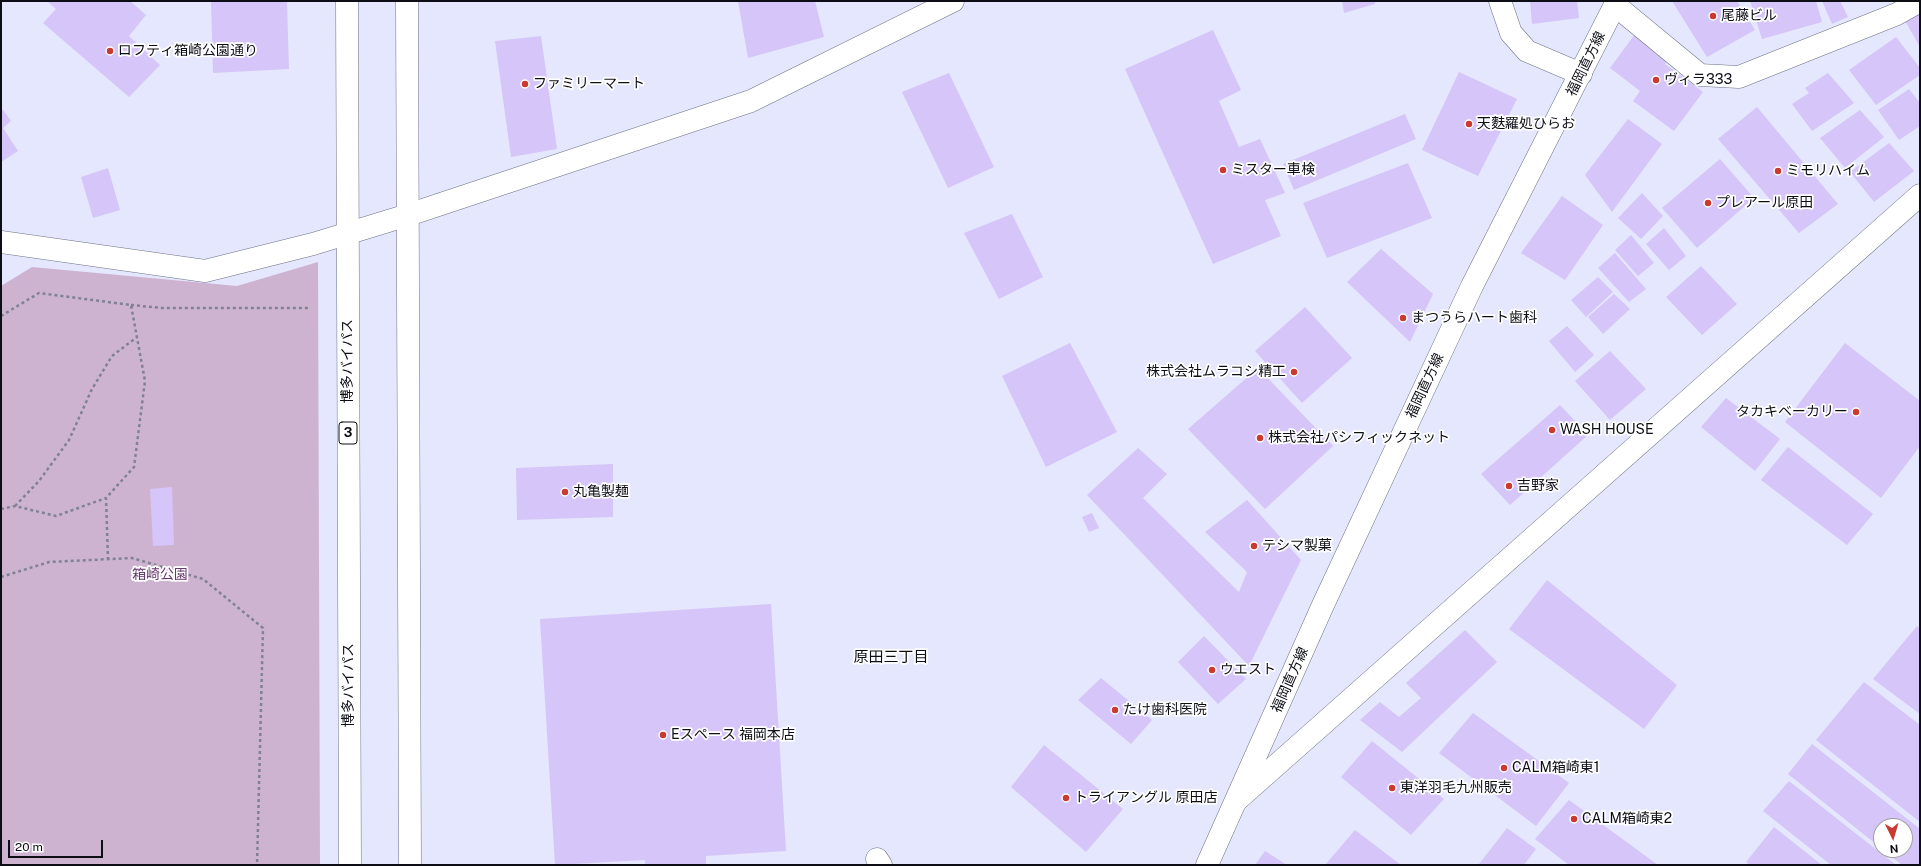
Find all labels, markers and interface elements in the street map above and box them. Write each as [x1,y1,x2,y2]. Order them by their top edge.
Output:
place label: 尾藤ビル [1721,8,1777,24]
marker: 尾藤ビル [1708,11,1718,21]
street label: 福岡直方線 [1563,29,1609,99]
place label: ロフティ箱崎公園通り [118,43,258,59]
marker: ロフティ箱崎公園通り [105,46,115,56]
place label: ヴィラ333 [1664,72,1732,88]
marker: ヴィラ333 [1651,75,1661,85]
place label: ファミリーマート [533,76,645,92]
marker: ファミリーマート [520,79,530,89]
place label: 天麩羅処ひらお [1477,116,1575,132]
marker: 天麩羅処ひらお [1464,119,1474,129]
place label: ミスター車検 [1231,162,1315,178]
place label: ミモリハイム [1786,163,1870,179]
marker: ミスター車検 [1218,165,1228,175]
marker: ミモリハイム [1773,166,1783,176]
place label: プレアール原田 [1716,195,1813,211]
marker: プレアール原田 [1703,198,1713,208]
place label: まつうらハート歯科 [1411,310,1537,326]
marker: まつうらハート歯科 [1398,313,1408,323]
street label: 博多バイパス [340,319,356,403]
street label: 福岡直方線 [1403,351,1447,421]
place label: 株式会社ムラコシ精工 [1146,364,1286,380]
marker: 株式会社ムラコシ精工 [1289,367,1299,377]
place label: タカキベーカリー [1736,404,1848,420]
marker: タカキベーカリー [1851,407,1861,417]
road number: 3 [339,422,357,444]
place label: WASH HOUSE [1560,422,1654,438]
marker: WASH HOUSE [1547,425,1557,435]
place label: 株式会社パシフィックネット [1268,430,1450,446]
marker: 株式会社パシフィックネット [1255,433,1265,443]
place label: 吉野家 [1517,478,1559,494]
marker: 吉野家 [1504,481,1514,491]
place label: 丸亀製麺 [573,484,629,500]
marker: 丸亀製麺 [560,487,570,497]
place label: テシマ製菓 [1262,538,1332,554]
marker: テシマ製菓 [1249,541,1259,551]
park label: 箱崎公園 [132,567,188,583]
street label: 博多バイパス [341,643,357,727]
street label: 福岡直方線 [1268,645,1312,715]
district label: 原田三丁目 [854,648,928,666]
place label: ウエスト [1220,662,1276,678]
marker: ウエスト [1207,665,1217,675]
place label: たけ歯科医院 [1123,702,1207,718]
marker: たけ歯科医院 [1110,705,1120,715]
place label: Eスペース 福岡本店 [671,727,795,743]
marker: Eスペース 福岡本店 [658,730,668,740]
place label: CALM箱崎東1 [1512,760,1600,776]
marker: CALM箱崎東1 [1499,763,1509,773]
place label: 東洋羽毛九州販売 [1400,780,1512,796]
marker: 東洋羽毛九州販売 [1387,783,1397,793]
place label: トライアングル 原田店 [1074,790,1217,806]
marker: トライアングル 原田店 [1061,793,1071,803]
place label: CALM箱崎東2 [1582,811,1672,827]
marker: CALM箱崎東2 [1569,814,1579,824]
north arrow [1873,818,1913,858]
scale bar [10,832,105,858]
text: 20 m [15,840,43,854]
text: N [1889,843,1899,855]

